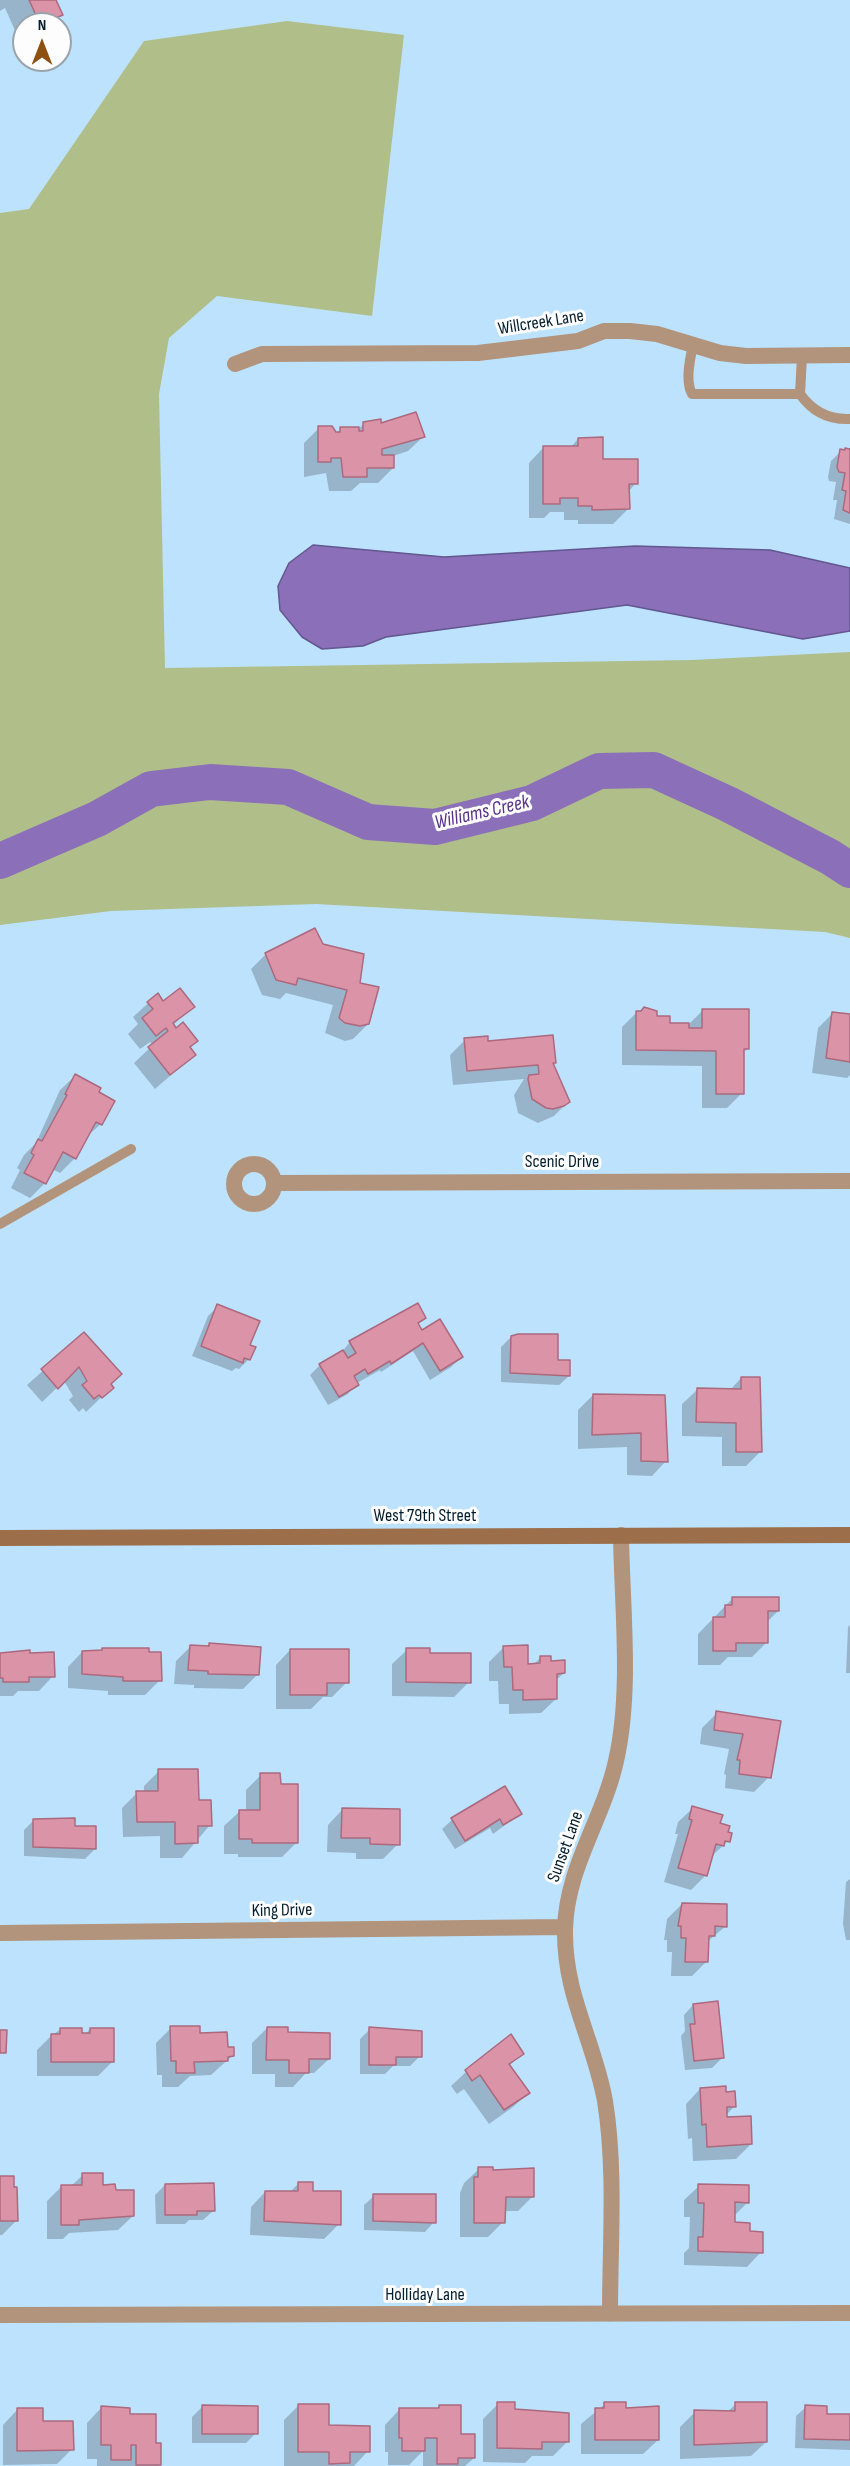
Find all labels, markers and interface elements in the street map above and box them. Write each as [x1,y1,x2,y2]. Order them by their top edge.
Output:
north arrow [12,12,72,72]
text: N [38,16,46,35]
street label: Willcreek Lane [497,306,585,340]
water label: Williams Creek [432,790,532,836]
street label: Scenic Drive [525,1151,599,1173]
street label: West 79th Street [374,1505,476,1527]
street label: Sunset Lane [543,1809,589,1885]
street label: King Drive [251,1900,313,1922]
street label: Holliday Lane [385,2284,465,2306]

